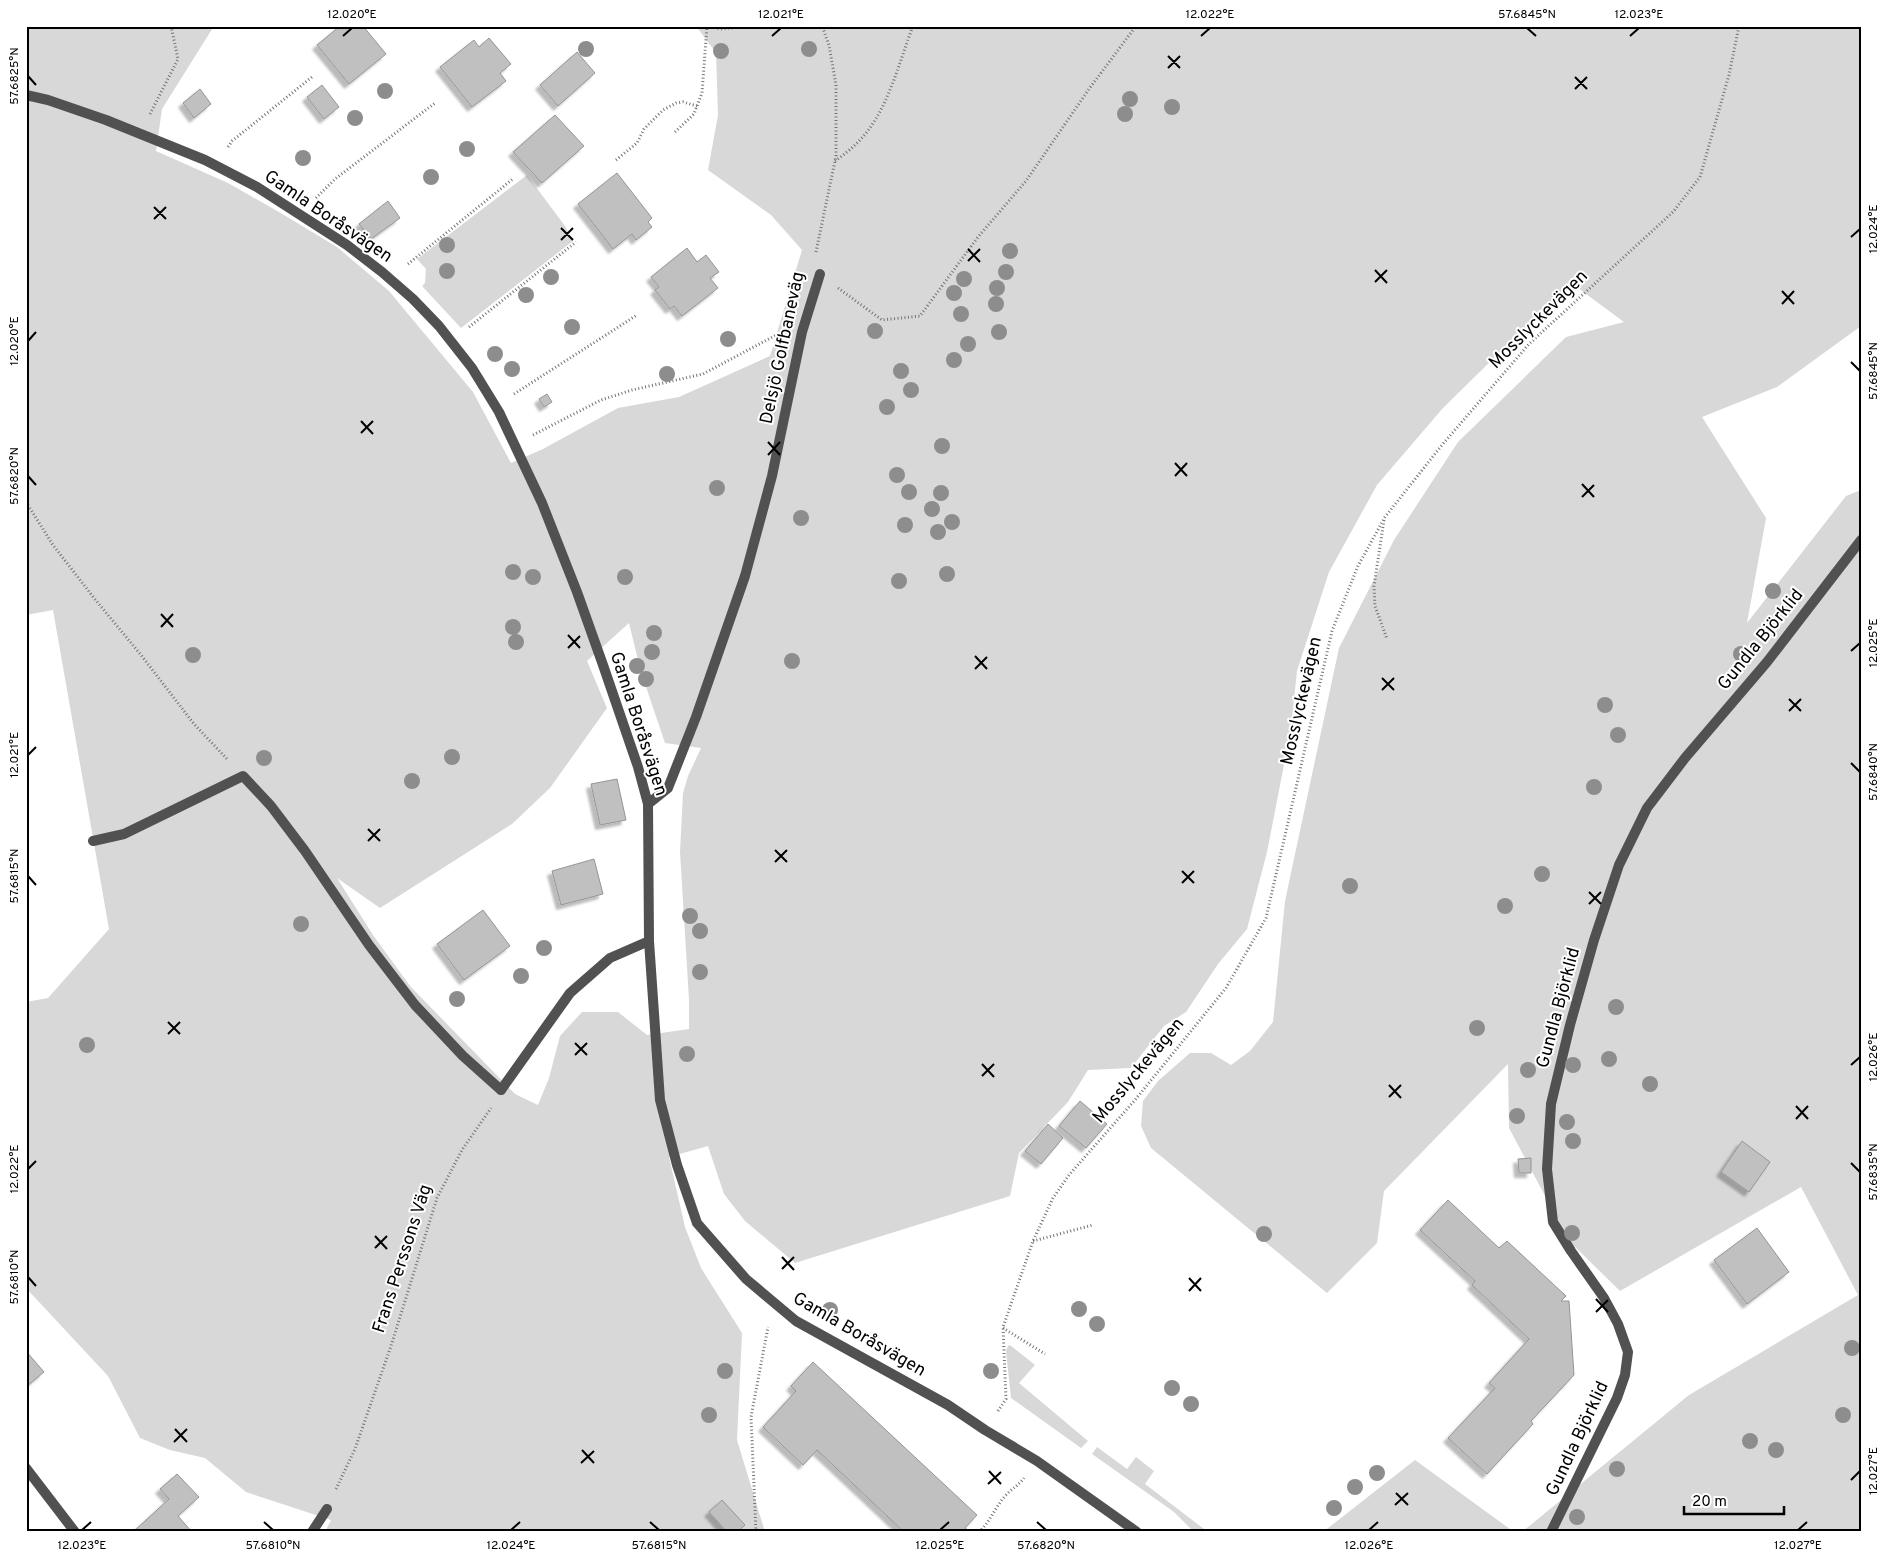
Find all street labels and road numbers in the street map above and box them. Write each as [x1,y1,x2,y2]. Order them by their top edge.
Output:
street label: Gamla Boråsvägen [259,165,397,269]
street label: Mosslyckevägen [1485,266,1593,374]
street label: Delsjö Golfbaneväg [756,270,810,426]
street label: Gundla Björklid [1713,585,1809,695]
street label: Mosslyckevägen [1276,635,1328,767]
street label: Gamla Boråsvägen [604,649,672,799]
street label: Gundla Björklid [1532,945,1586,1071]
street label: Mosslyckevägen [1088,1013,1190,1129]
street label: Frans Perssons Väg [368,1182,438,1336]
street label: Gamla Boråsvägen [788,1287,930,1383]
street label: Gundla Björklid [1541,1378,1615,1500]

